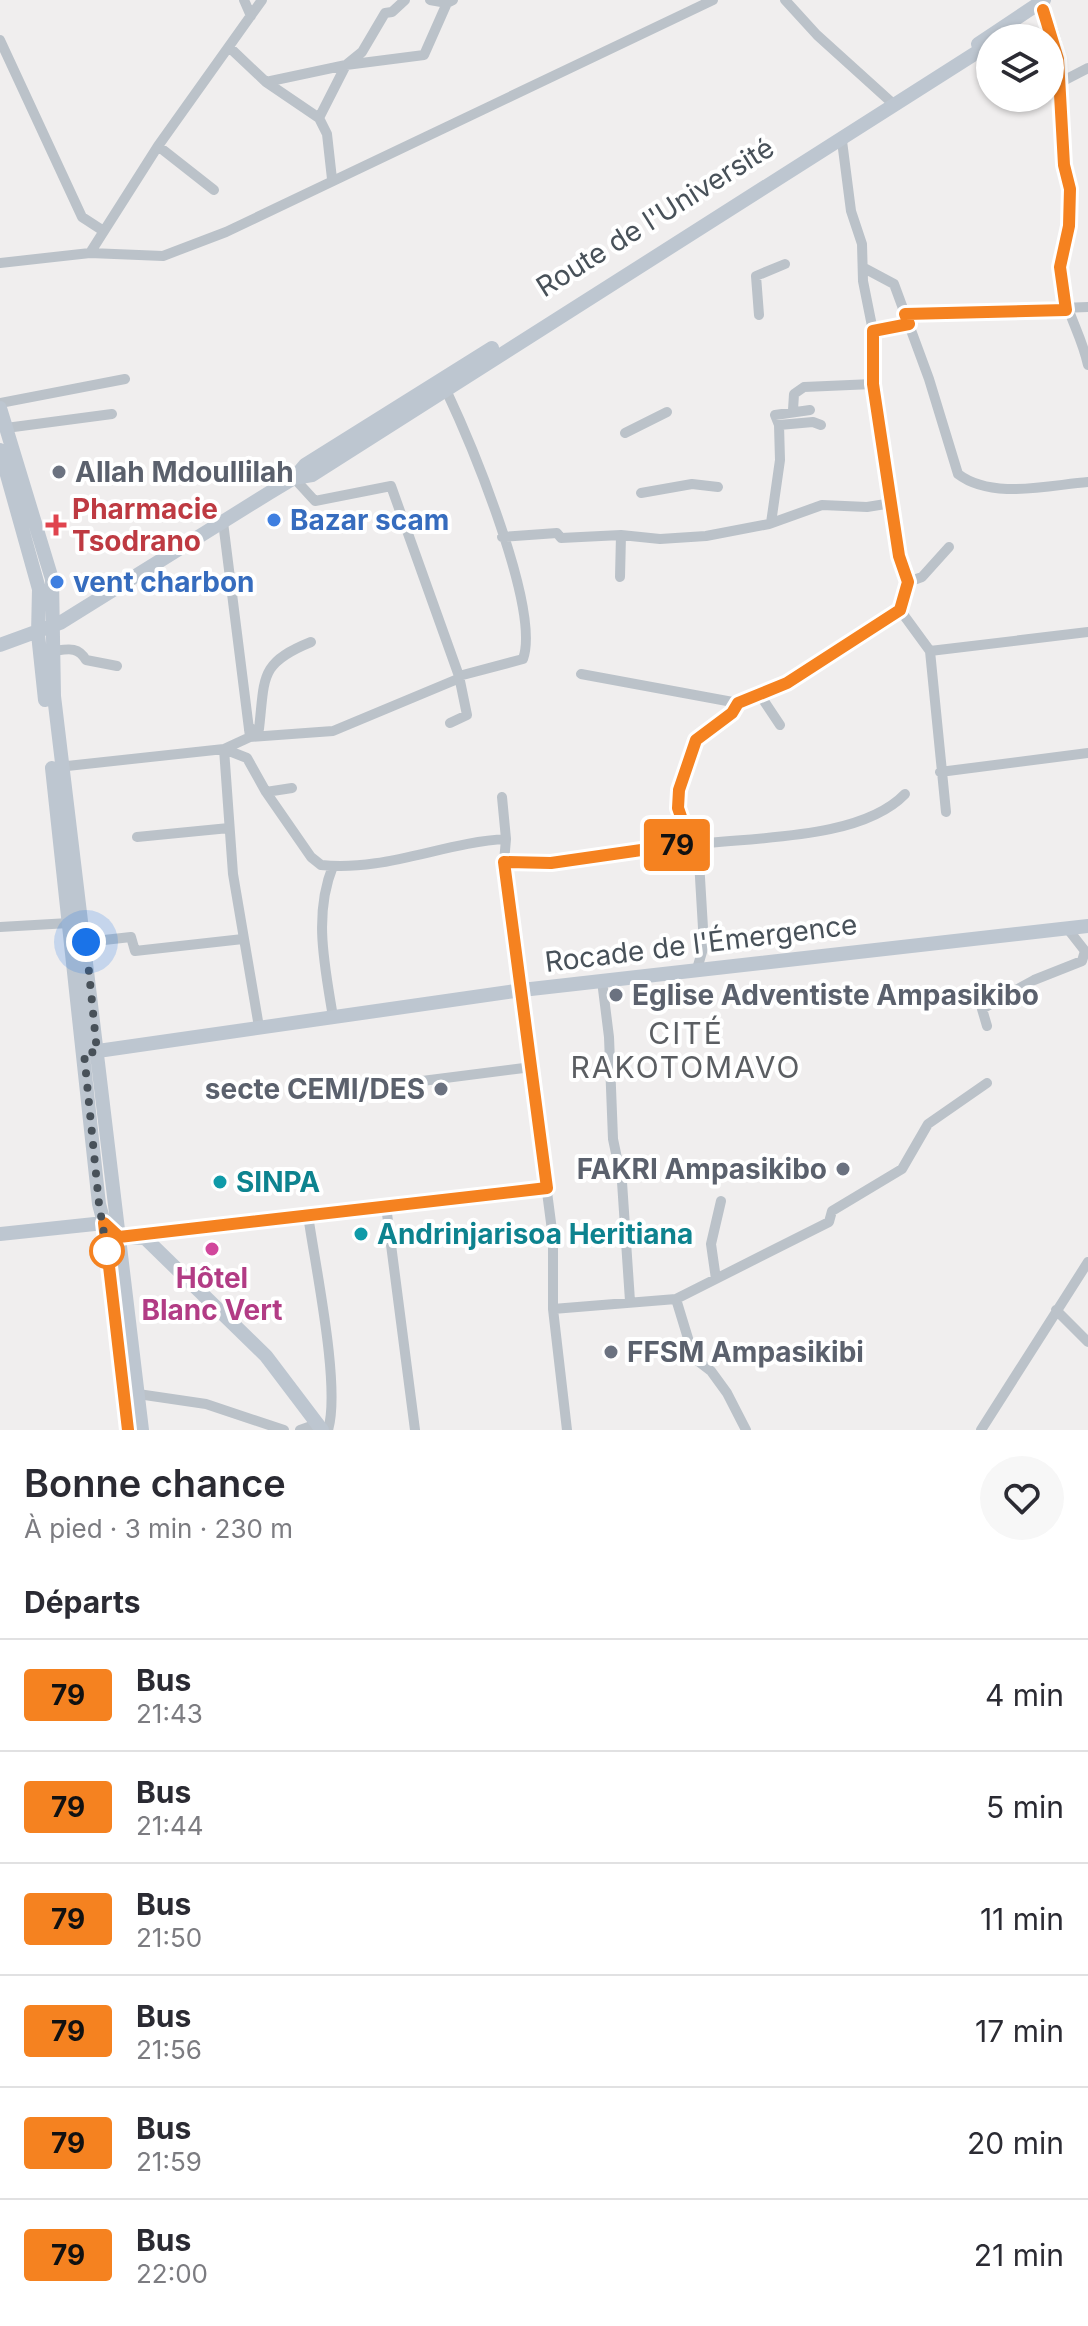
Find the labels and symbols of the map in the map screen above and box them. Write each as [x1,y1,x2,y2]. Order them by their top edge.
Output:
street label: Route de l'Université [530,130,780,304]
place label: Allah Mdoullilah [75,455,294,489]
marker: Allah Mdoullilah [50,463,68,481]
place label: Pharmacie Tsodrano [72,492,218,558]
place label: Bazar scam [290,503,449,537]
marker: Bazar scam [265,511,283,529]
marker: Pharmacie Tsodrano [47,516,65,534]
place label: vent charbon [73,565,255,599]
marker: vent charbon [48,573,66,591]
line badge: 79 [641,819,713,871]
street label: Rocade de l'Émergence [543,906,859,979]
your location [66,922,106,962]
place label: Eglise Adventiste Ampasikibo [632,978,1039,1012]
marker: Eglise Adventiste Ampasikibo [607,986,625,1004]
district label: CITÉ RAKOTOMAVO [571,1015,801,1085]
place label: secte CEMI/DES [205,1072,425,1106]
marker: secte CEMI/DES [432,1080,450,1098]
place label: FAKRI Ampasikibo [577,1152,827,1186]
marker: FAKRI Ampasikibo [834,1160,852,1178]
place label: SINPA [236,1165,320,1199]
marker: SINPA [211,1173,229,1191]
place label: Andrinjarisoa Heritiana [377,1217,693,1251]
marker: Andrinjarisoa Heritiana [352,1225,370,1243]
unlabelled marker [90,1234,124,1268]
marker: Hôtel Blanc Vert [203,1240,221,1258]
place label: Hôtel Blanc Vert [142,1261,282,1327]
place label: FFSM Ampasikibi [627,1335,864,1369]
marker: FFSM Ampasikibi [602,1343,620,1361]

